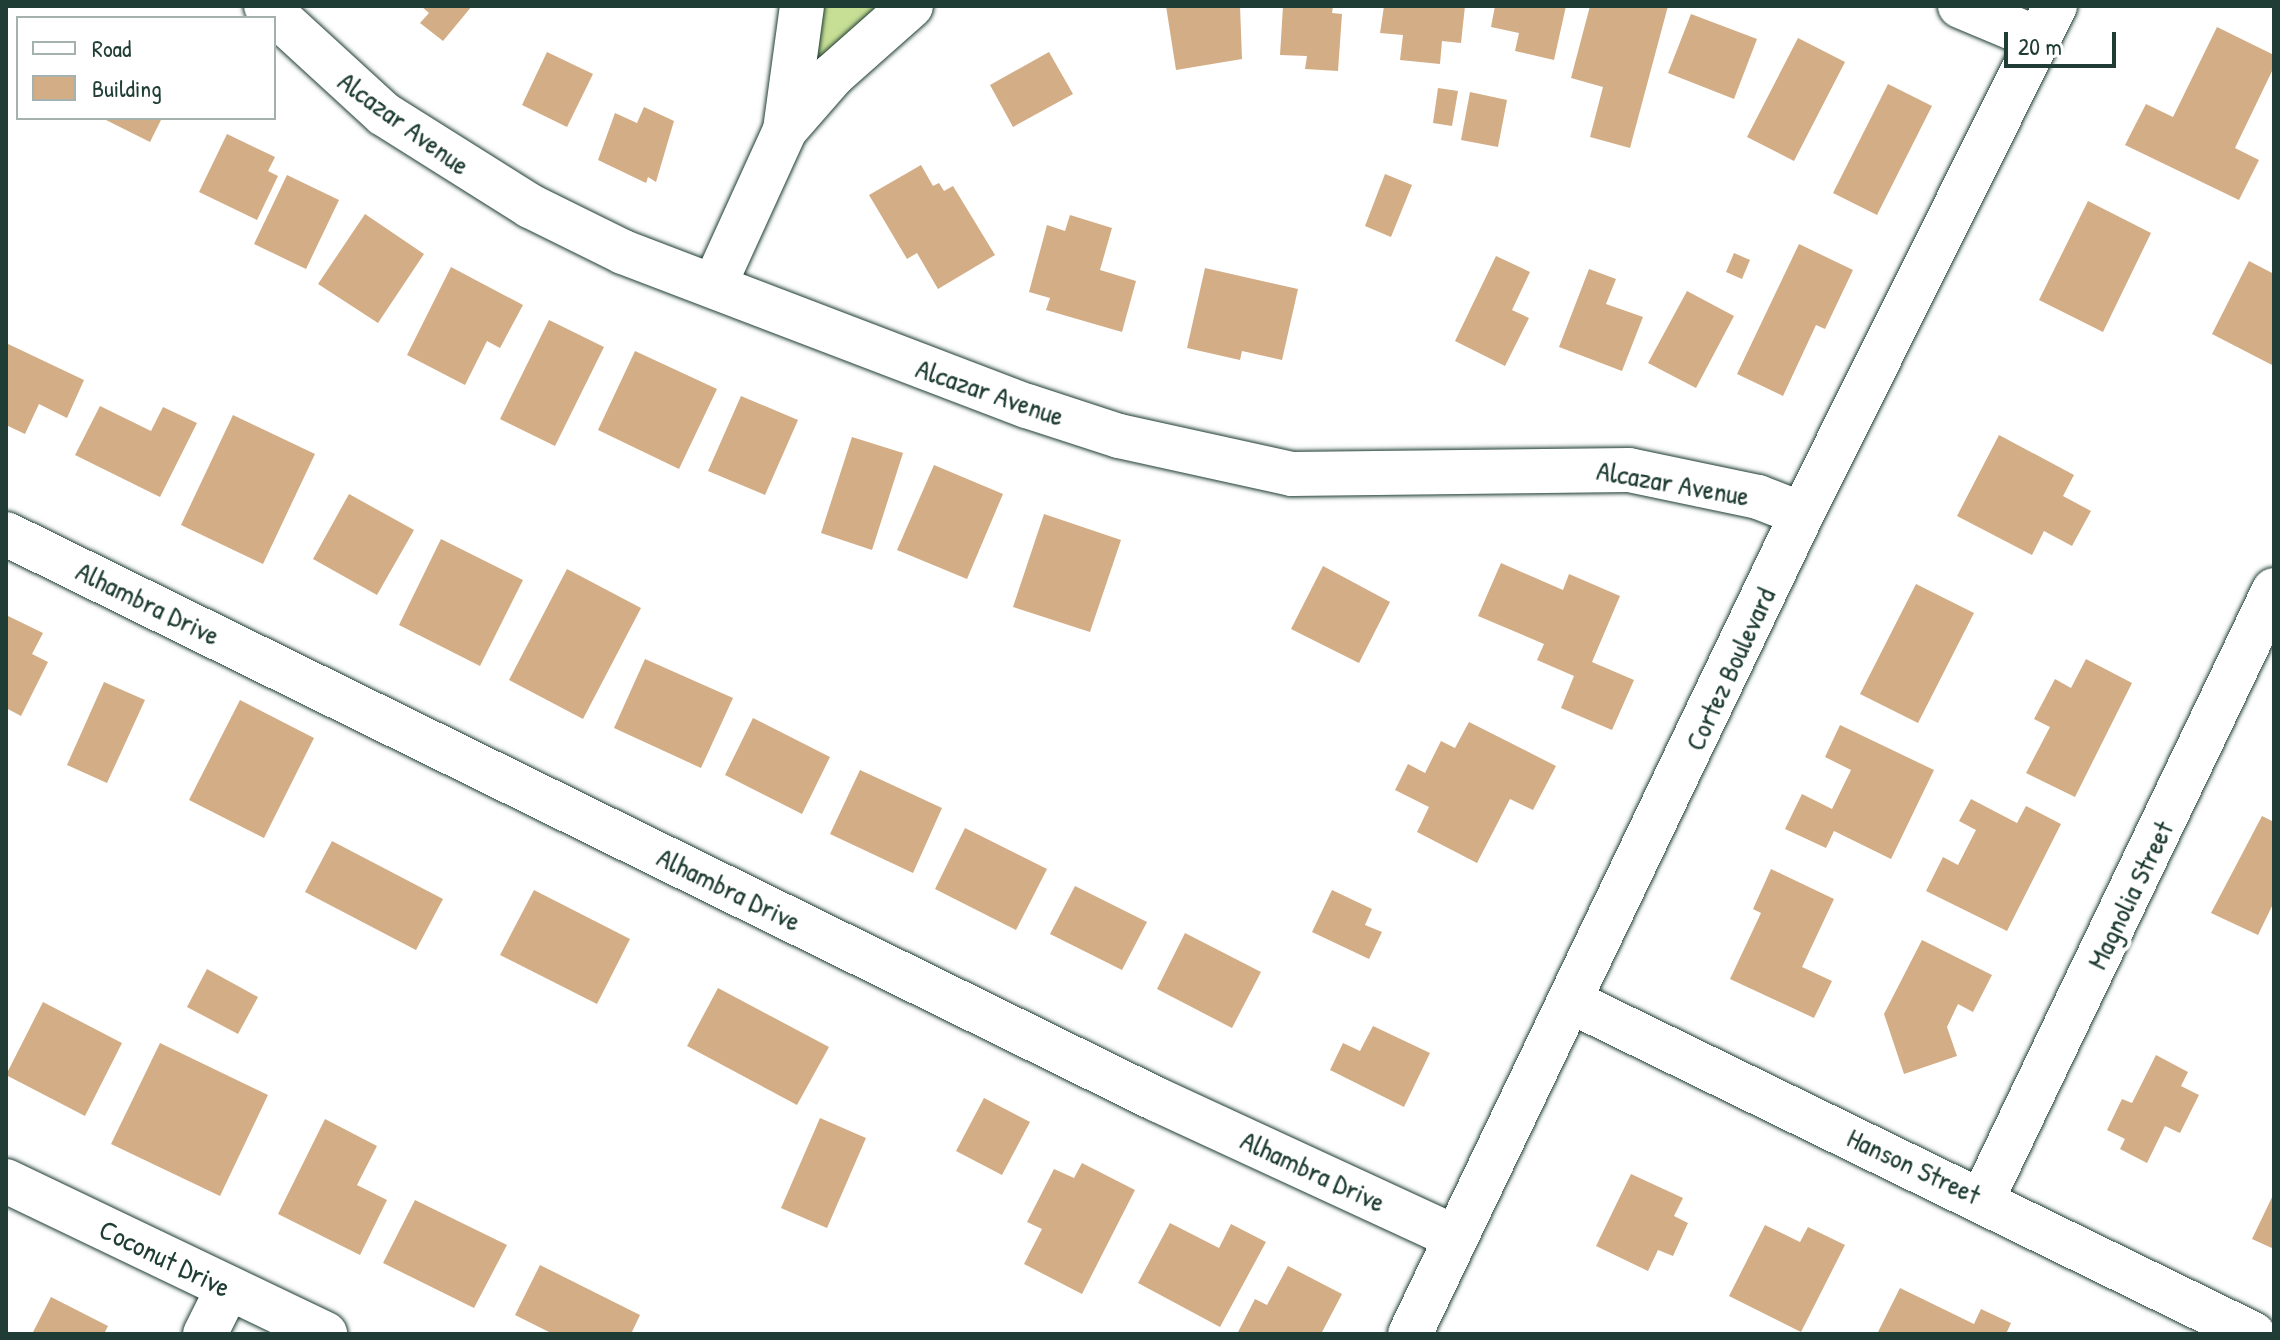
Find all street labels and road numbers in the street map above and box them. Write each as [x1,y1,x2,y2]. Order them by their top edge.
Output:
street label: Alcazar Avenue [332,64,476,182]
street label: Alcazar Avenue [912,351,1068,433]
street label: Alcazar Avenue [1594,453,1752,513]
street label: Alhambra Drive [71,554,225,652]
street label: Cortez Boulevard [1678,582,1782,756]
street label: Magnolia Street [2080,816,2180,974]
street label: Alhambra Drive [652,840,806,938]
street label: Hanson Street [1842,1121,1986,1211]
street label: Alhambra Drive [1236,1123,1390,1219]
street label: Coconut Drive [94,1212,236,1304]

